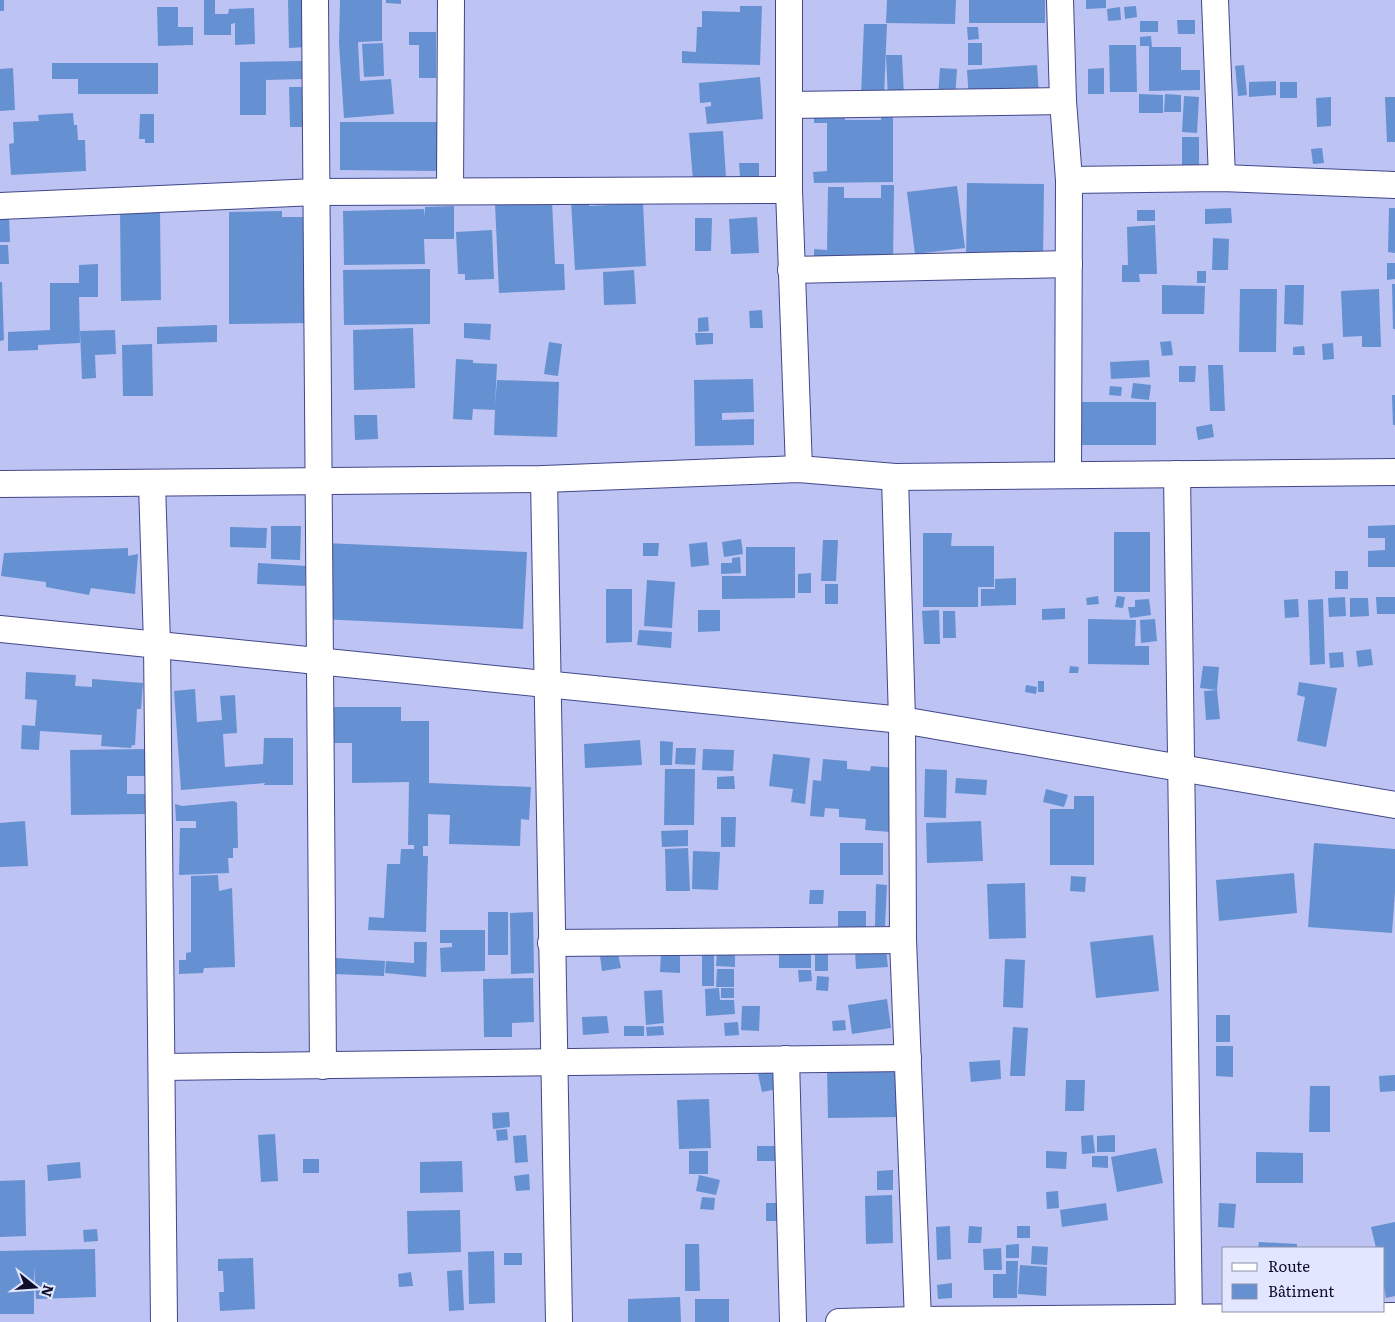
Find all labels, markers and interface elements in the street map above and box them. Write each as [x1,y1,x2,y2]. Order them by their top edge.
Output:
legend [1222,1247,1385,1312]
text: Route [1268,1254,1310,1277]
north arrow [10,1262,60,1312]
text: Bâtiment [1268,1279,1334,1302]
text: N [37,1283,60,1300]

